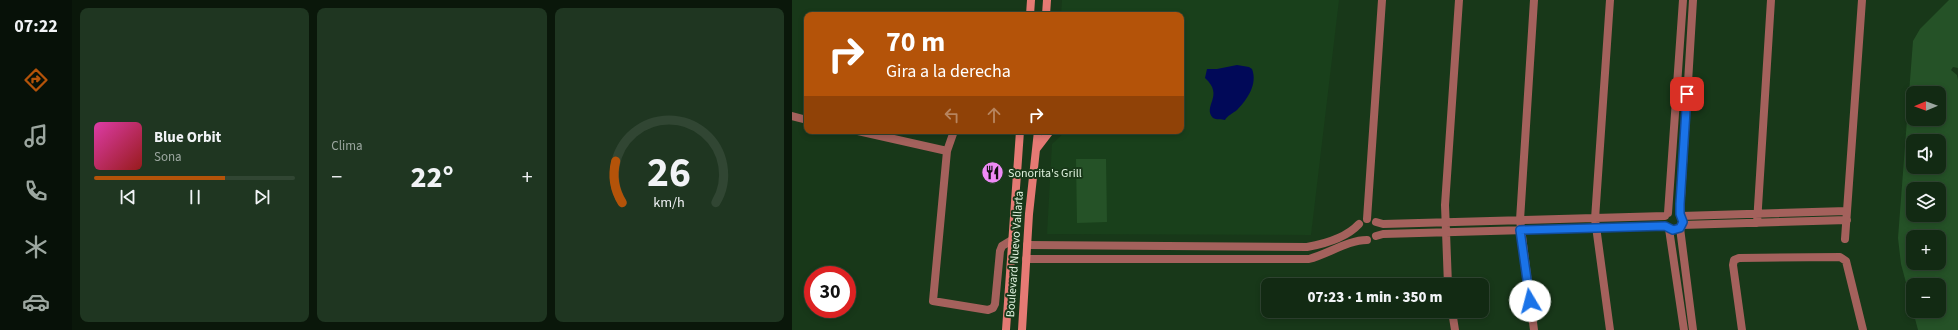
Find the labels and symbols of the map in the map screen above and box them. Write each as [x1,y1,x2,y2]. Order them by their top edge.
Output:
pin [1670,77,1704,111]
north arrow [1906,86,1946,126]
restaurant icon: Sonorita's Grill [980,160,1006,186]
place label: Sonorita's Grill [1008,165,1082,182]
street label: Boulevard Nuevo Vallarta [1002,190,1028,318]
speed limit sign: 30 [804,266,856,318]
position arrow [1509,280,1551,322]

